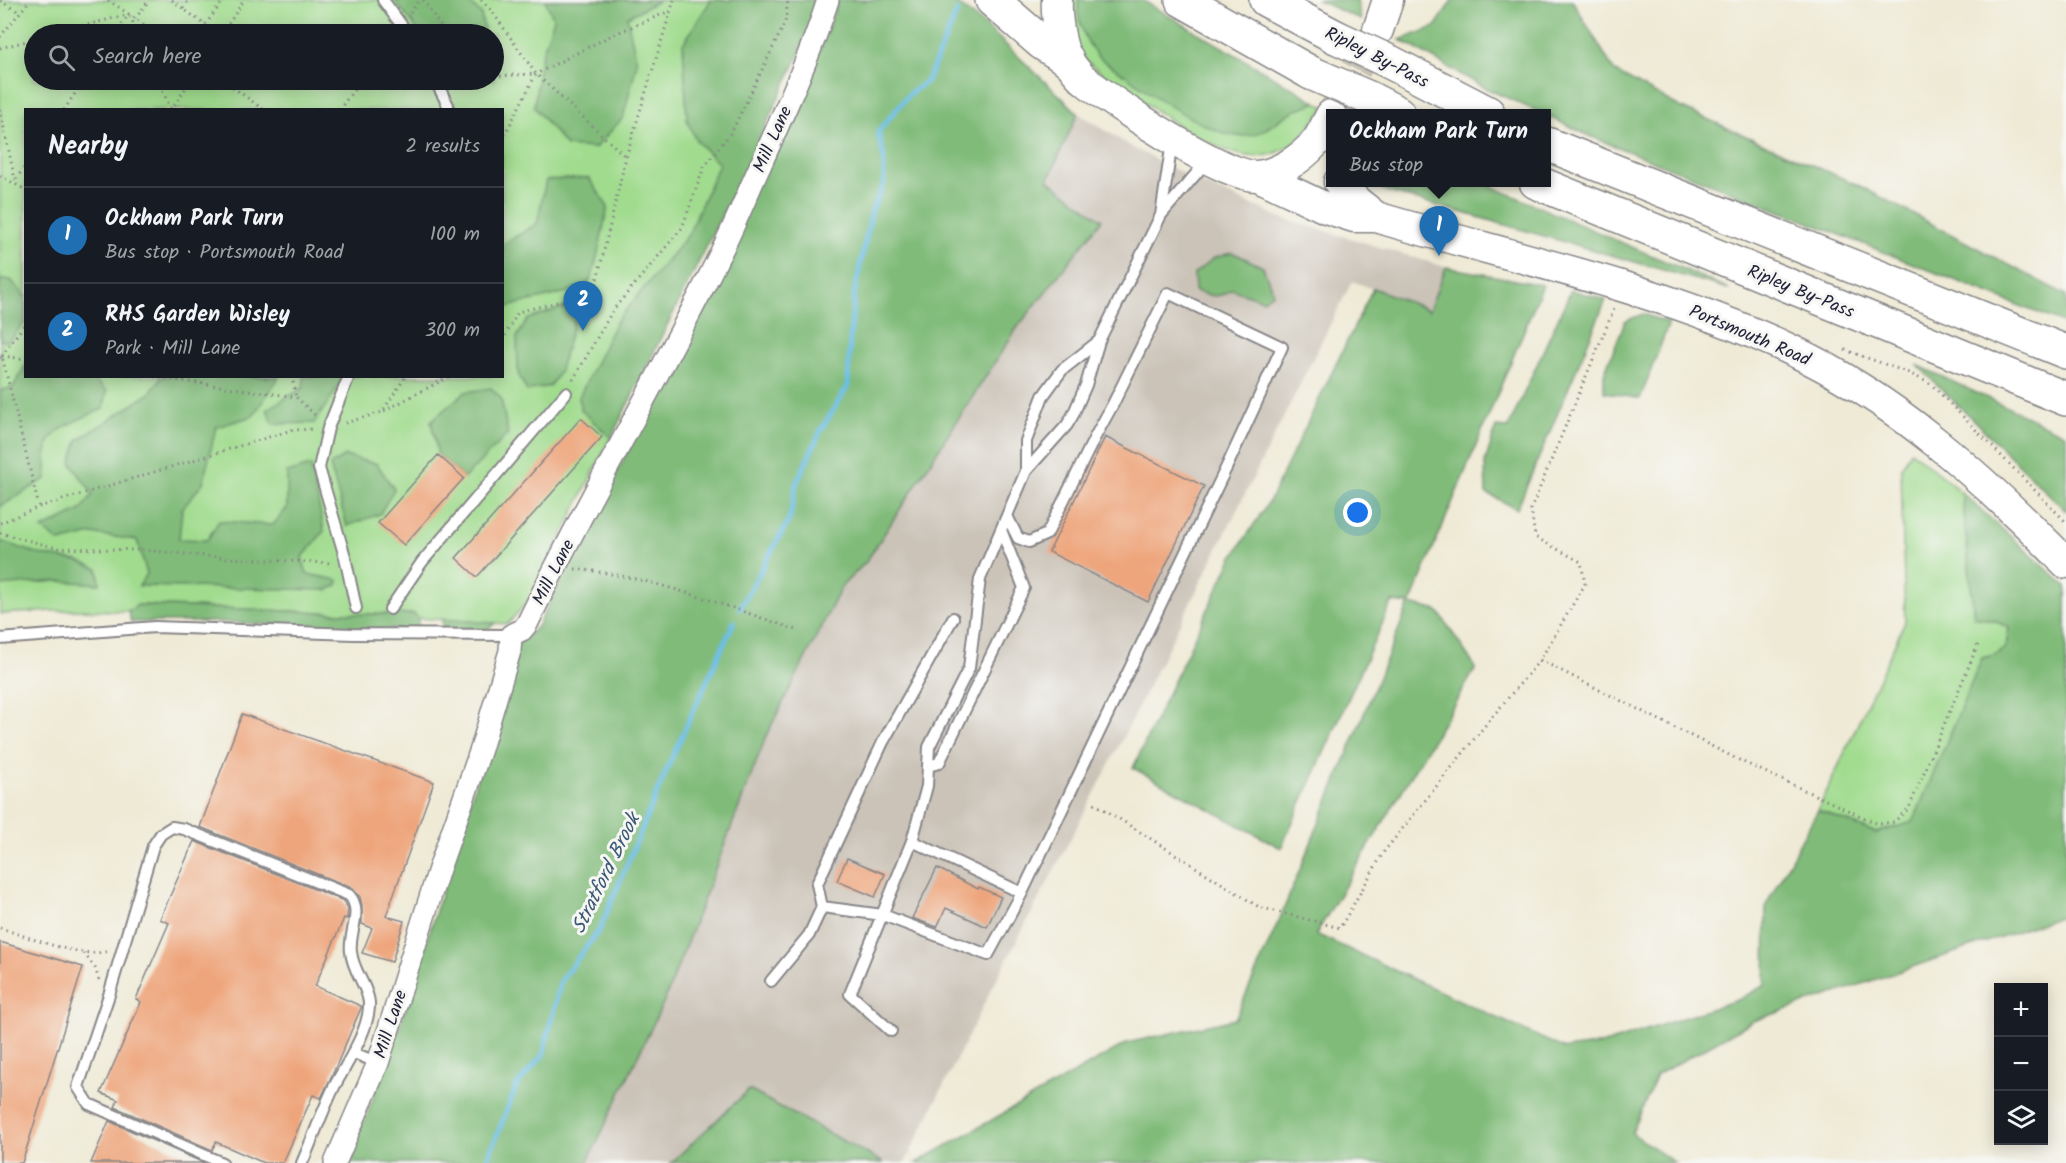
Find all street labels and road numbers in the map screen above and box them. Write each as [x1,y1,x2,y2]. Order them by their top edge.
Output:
street label: Ripley By-Pass [1319,20,1434,97]
street label: Mill Lane [746,102,801,178]
street label: Ripley By-Pass [1742,258,1859,327]
street label: Portsmouth Road [1684,298,1816,375]
street label: Mill Lane [525,535,583,611]
street label: Mill Lane [367,986,416,1062]

